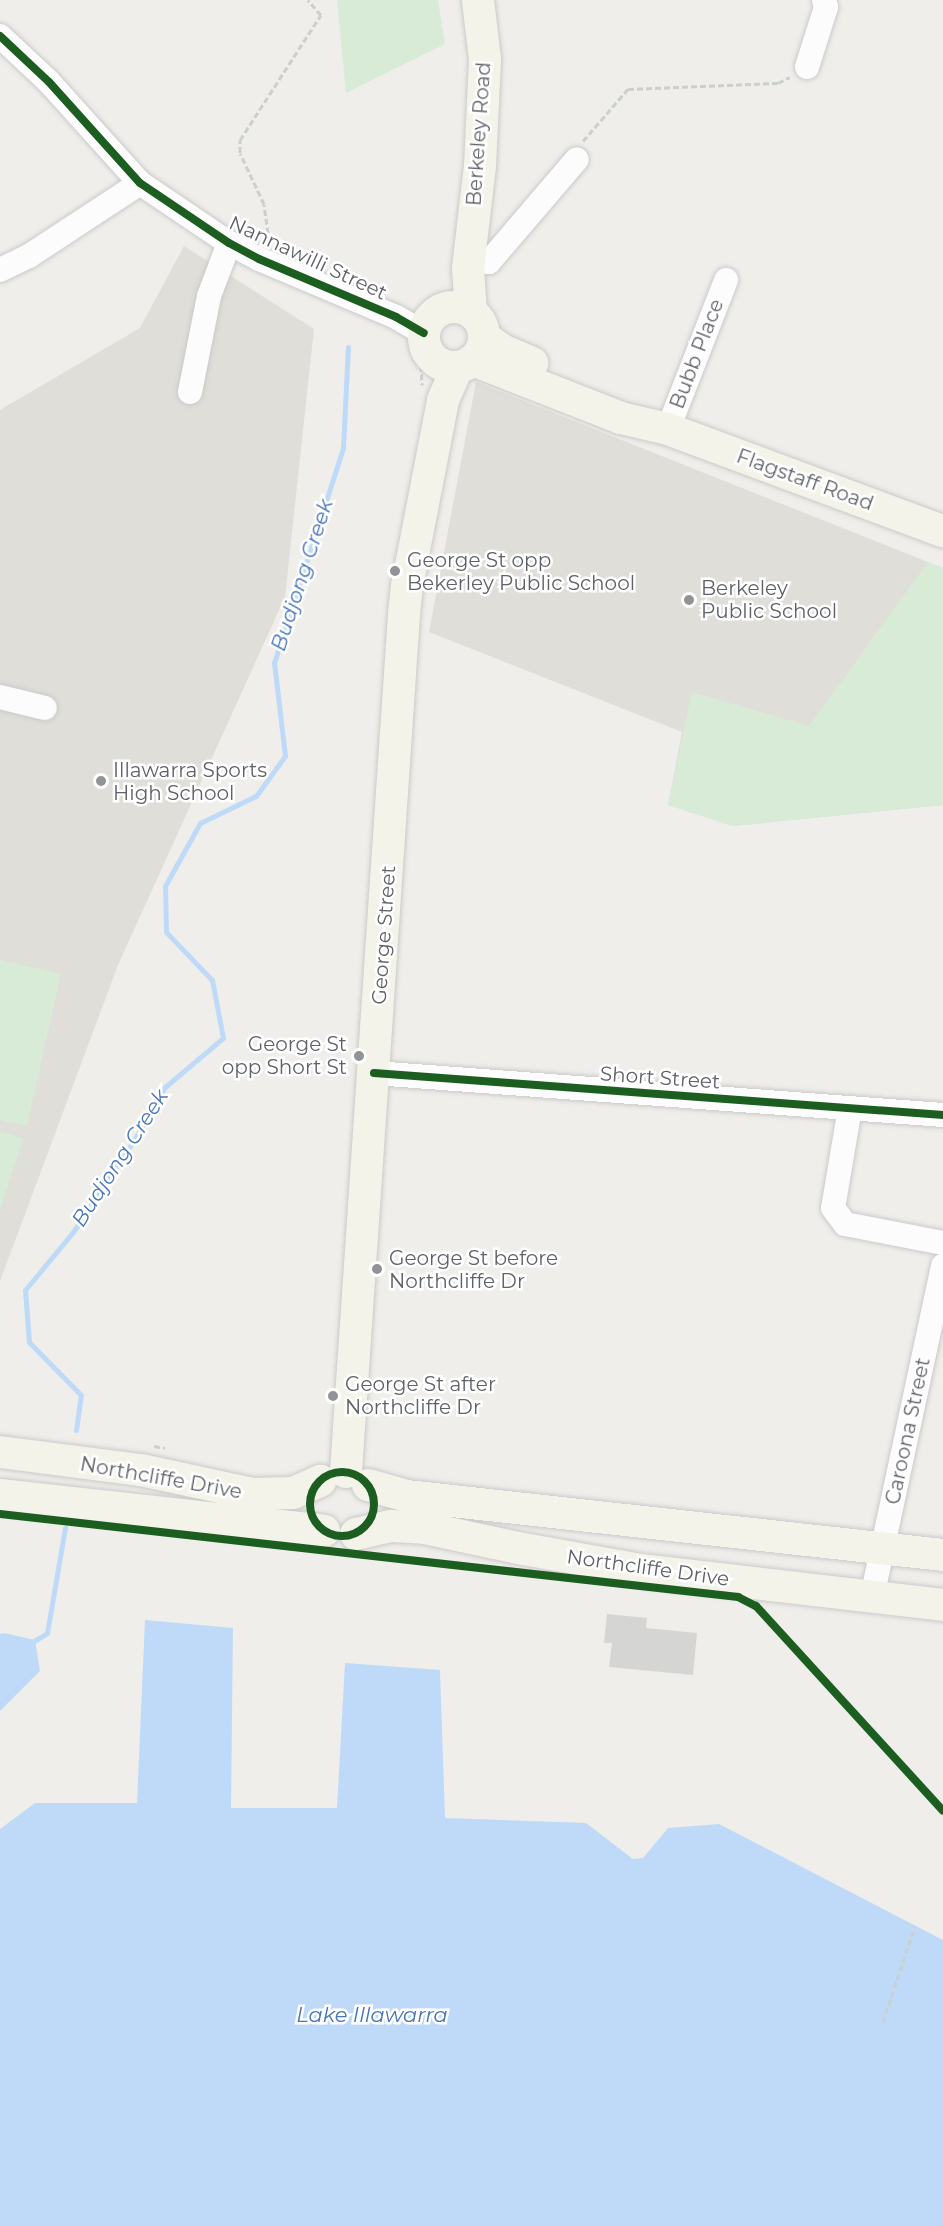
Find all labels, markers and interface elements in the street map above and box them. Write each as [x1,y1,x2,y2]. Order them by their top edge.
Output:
street label: Berkeley Road [462,61,496,207]
street label: Nannawilli Street [225,211,391,305]
street label: Bubb Place [665,296,729,412]
street label: Flagstaff Road [733,444,877,516]
water label: Budjong Creek [266,496,338,654]
place label: George St opp Bekerley Public School [407,548,635,595]
marker: George St opp Bekerley Public School [388,564,402,578]
place label: Berkeley Public School [701,576,837,623]
marker: Berkeley Public School [682,593,696,607]
place label: Illawarra Sports High School [113,758,267,805]
marker: Illawarra Sports High School [94,774,108,788]
street label: George Street [367,865,401,1005]
place label: George St opp Short St [222,1032,347,1079]
marker: George St opp Short St [352,1049,366,1063]
street label: Short Street [599,1062,721,1094]
water label: Budjong Creek [66,1085,174,1231]
place label: George St before Northcliffe Dr [389,1246,558,1293]
marker: George St before Northcliffe Dr [370,1262,384,1276]
street label: Caroona Street [881,1355,935,1507]
place label: George St after Northcliffe Dr [345,1372,496,1419]
marker: George St after Northcliffe Dr [326,1389,340,1403]
street label: Northcliffe Drive [78,1452,244,1504]
street label: Northcliffe Drive [565,1545,731,1591]
water label: Lake Illawarra [296,2002,448,2028]

